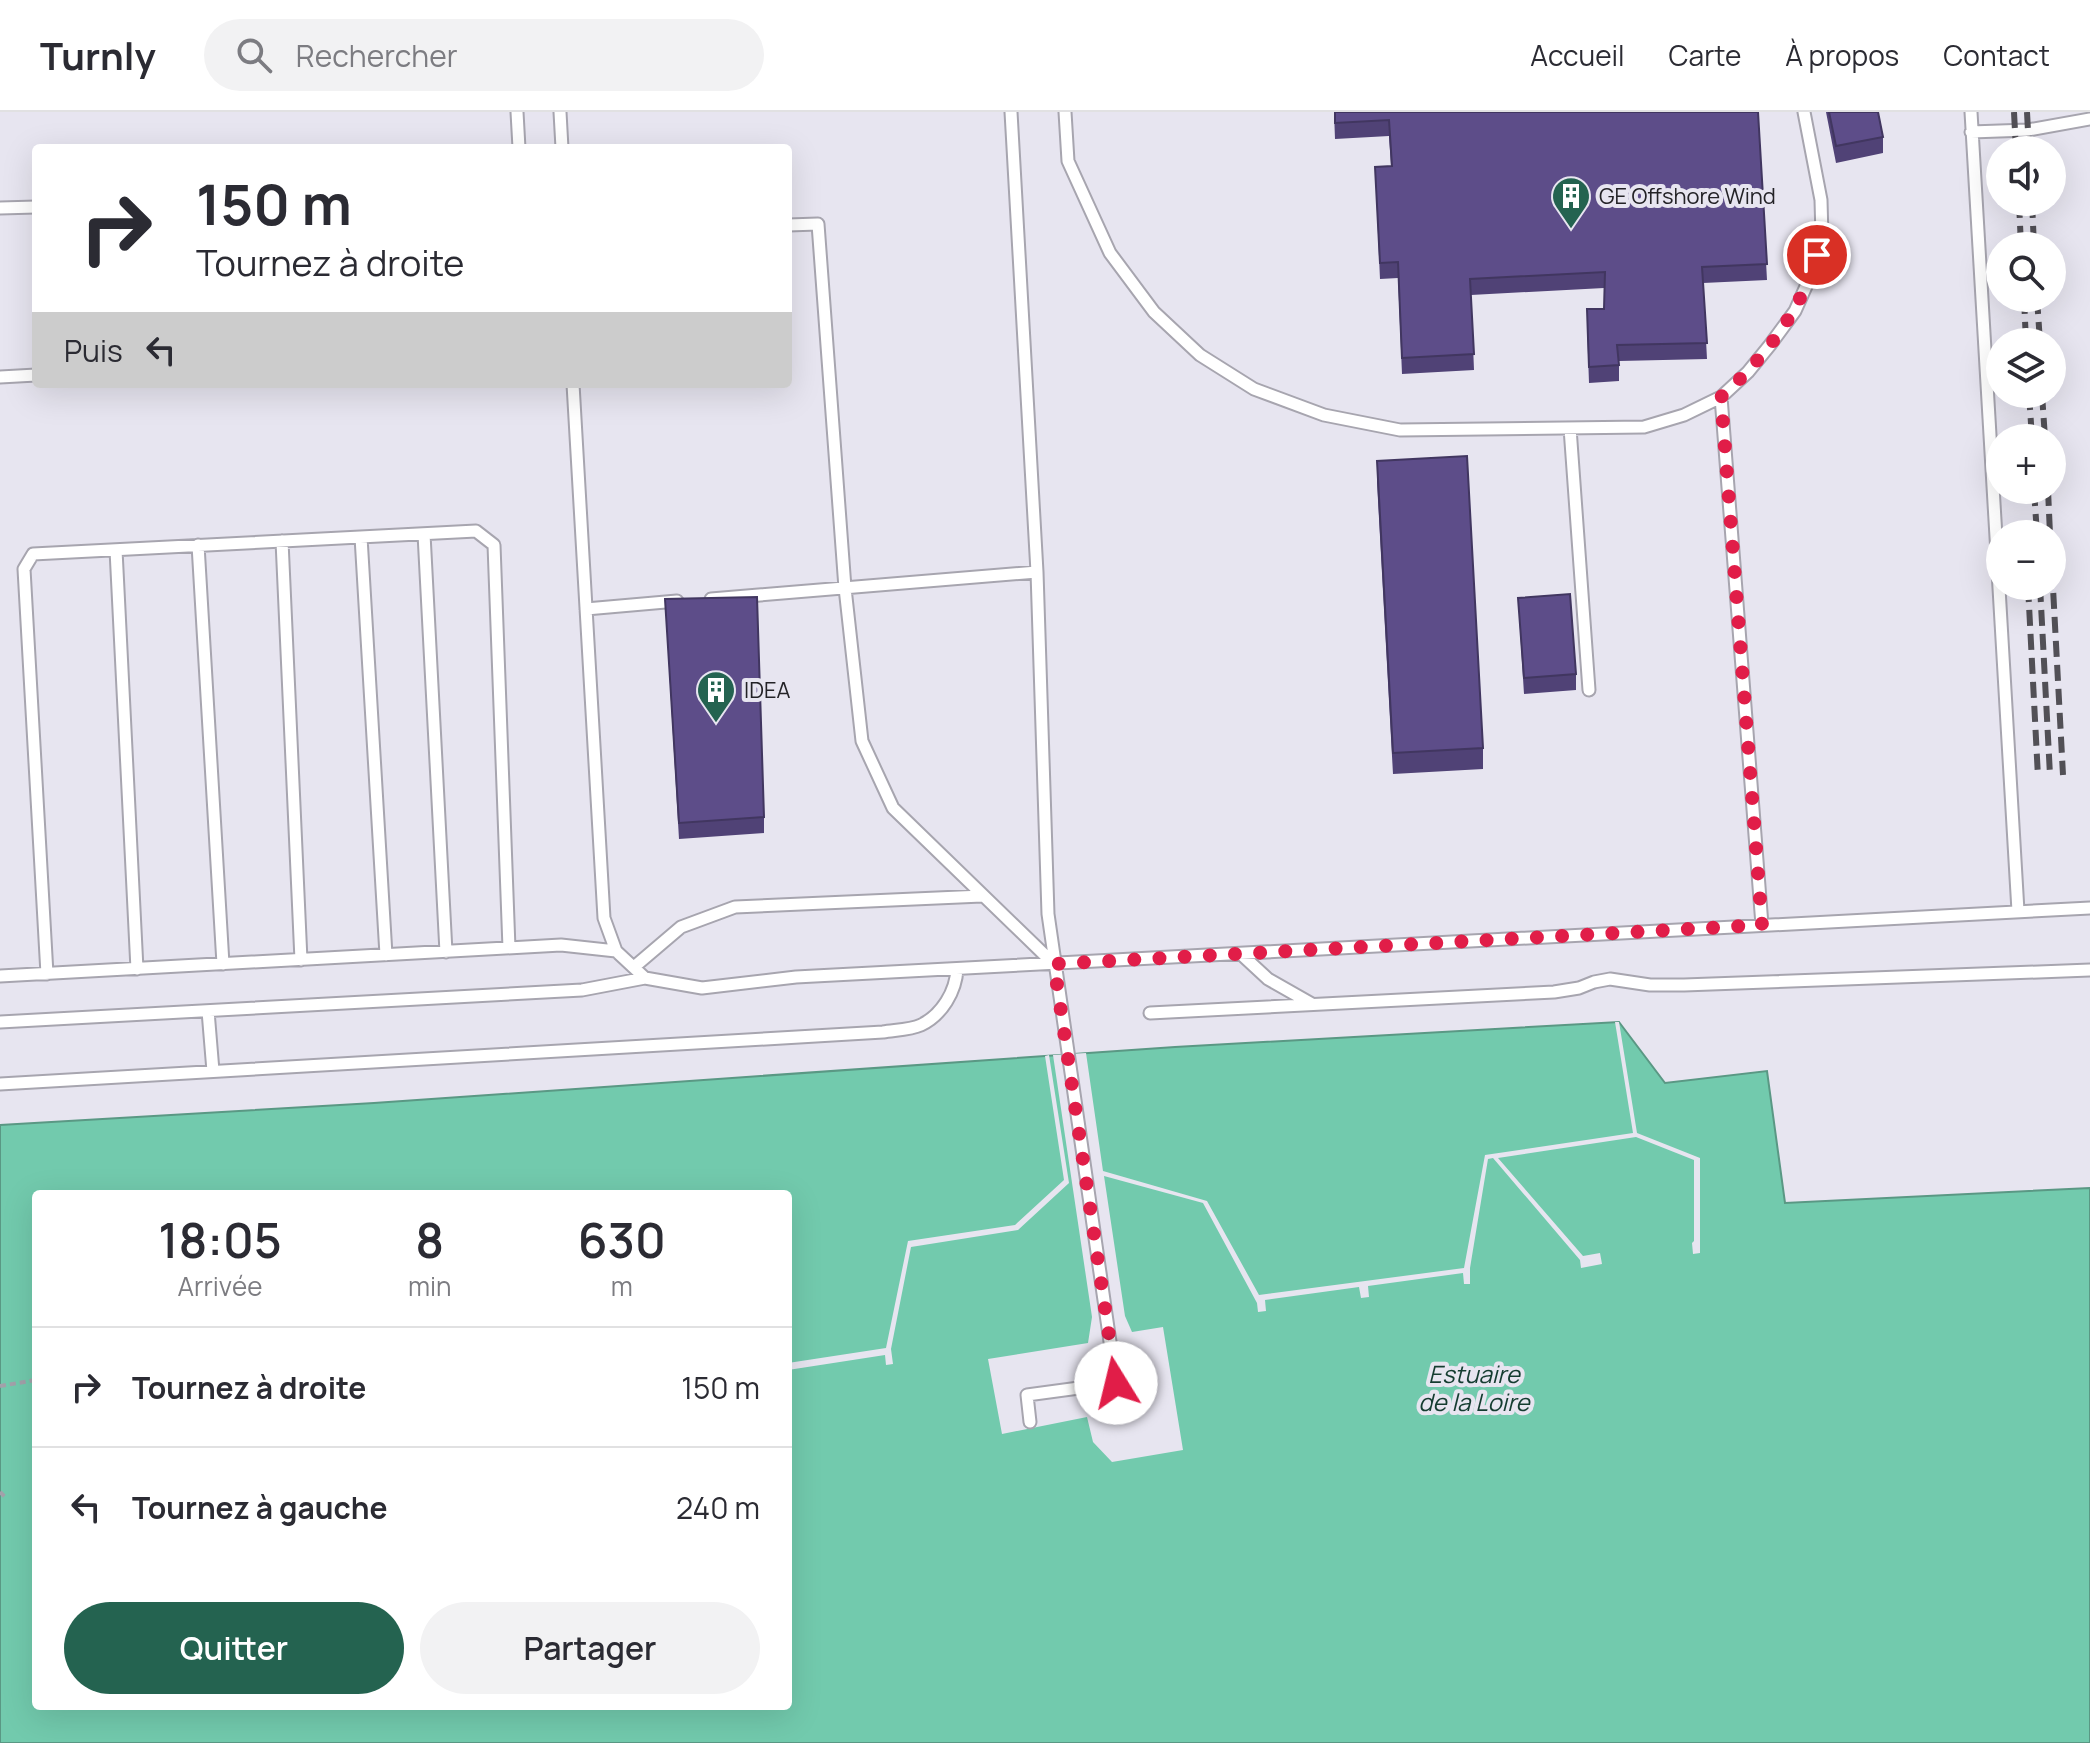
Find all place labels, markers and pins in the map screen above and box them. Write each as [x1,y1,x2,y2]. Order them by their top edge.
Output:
building icon: GE Offshore Wind [1550,175,1592,230]
place label: GE Offshore Wind [1599,181,1776,211]
pin [1783,221,1851,289]
building icon: IDEA [695,669,737,724]
place label: IDEA [744,675,790,705]

